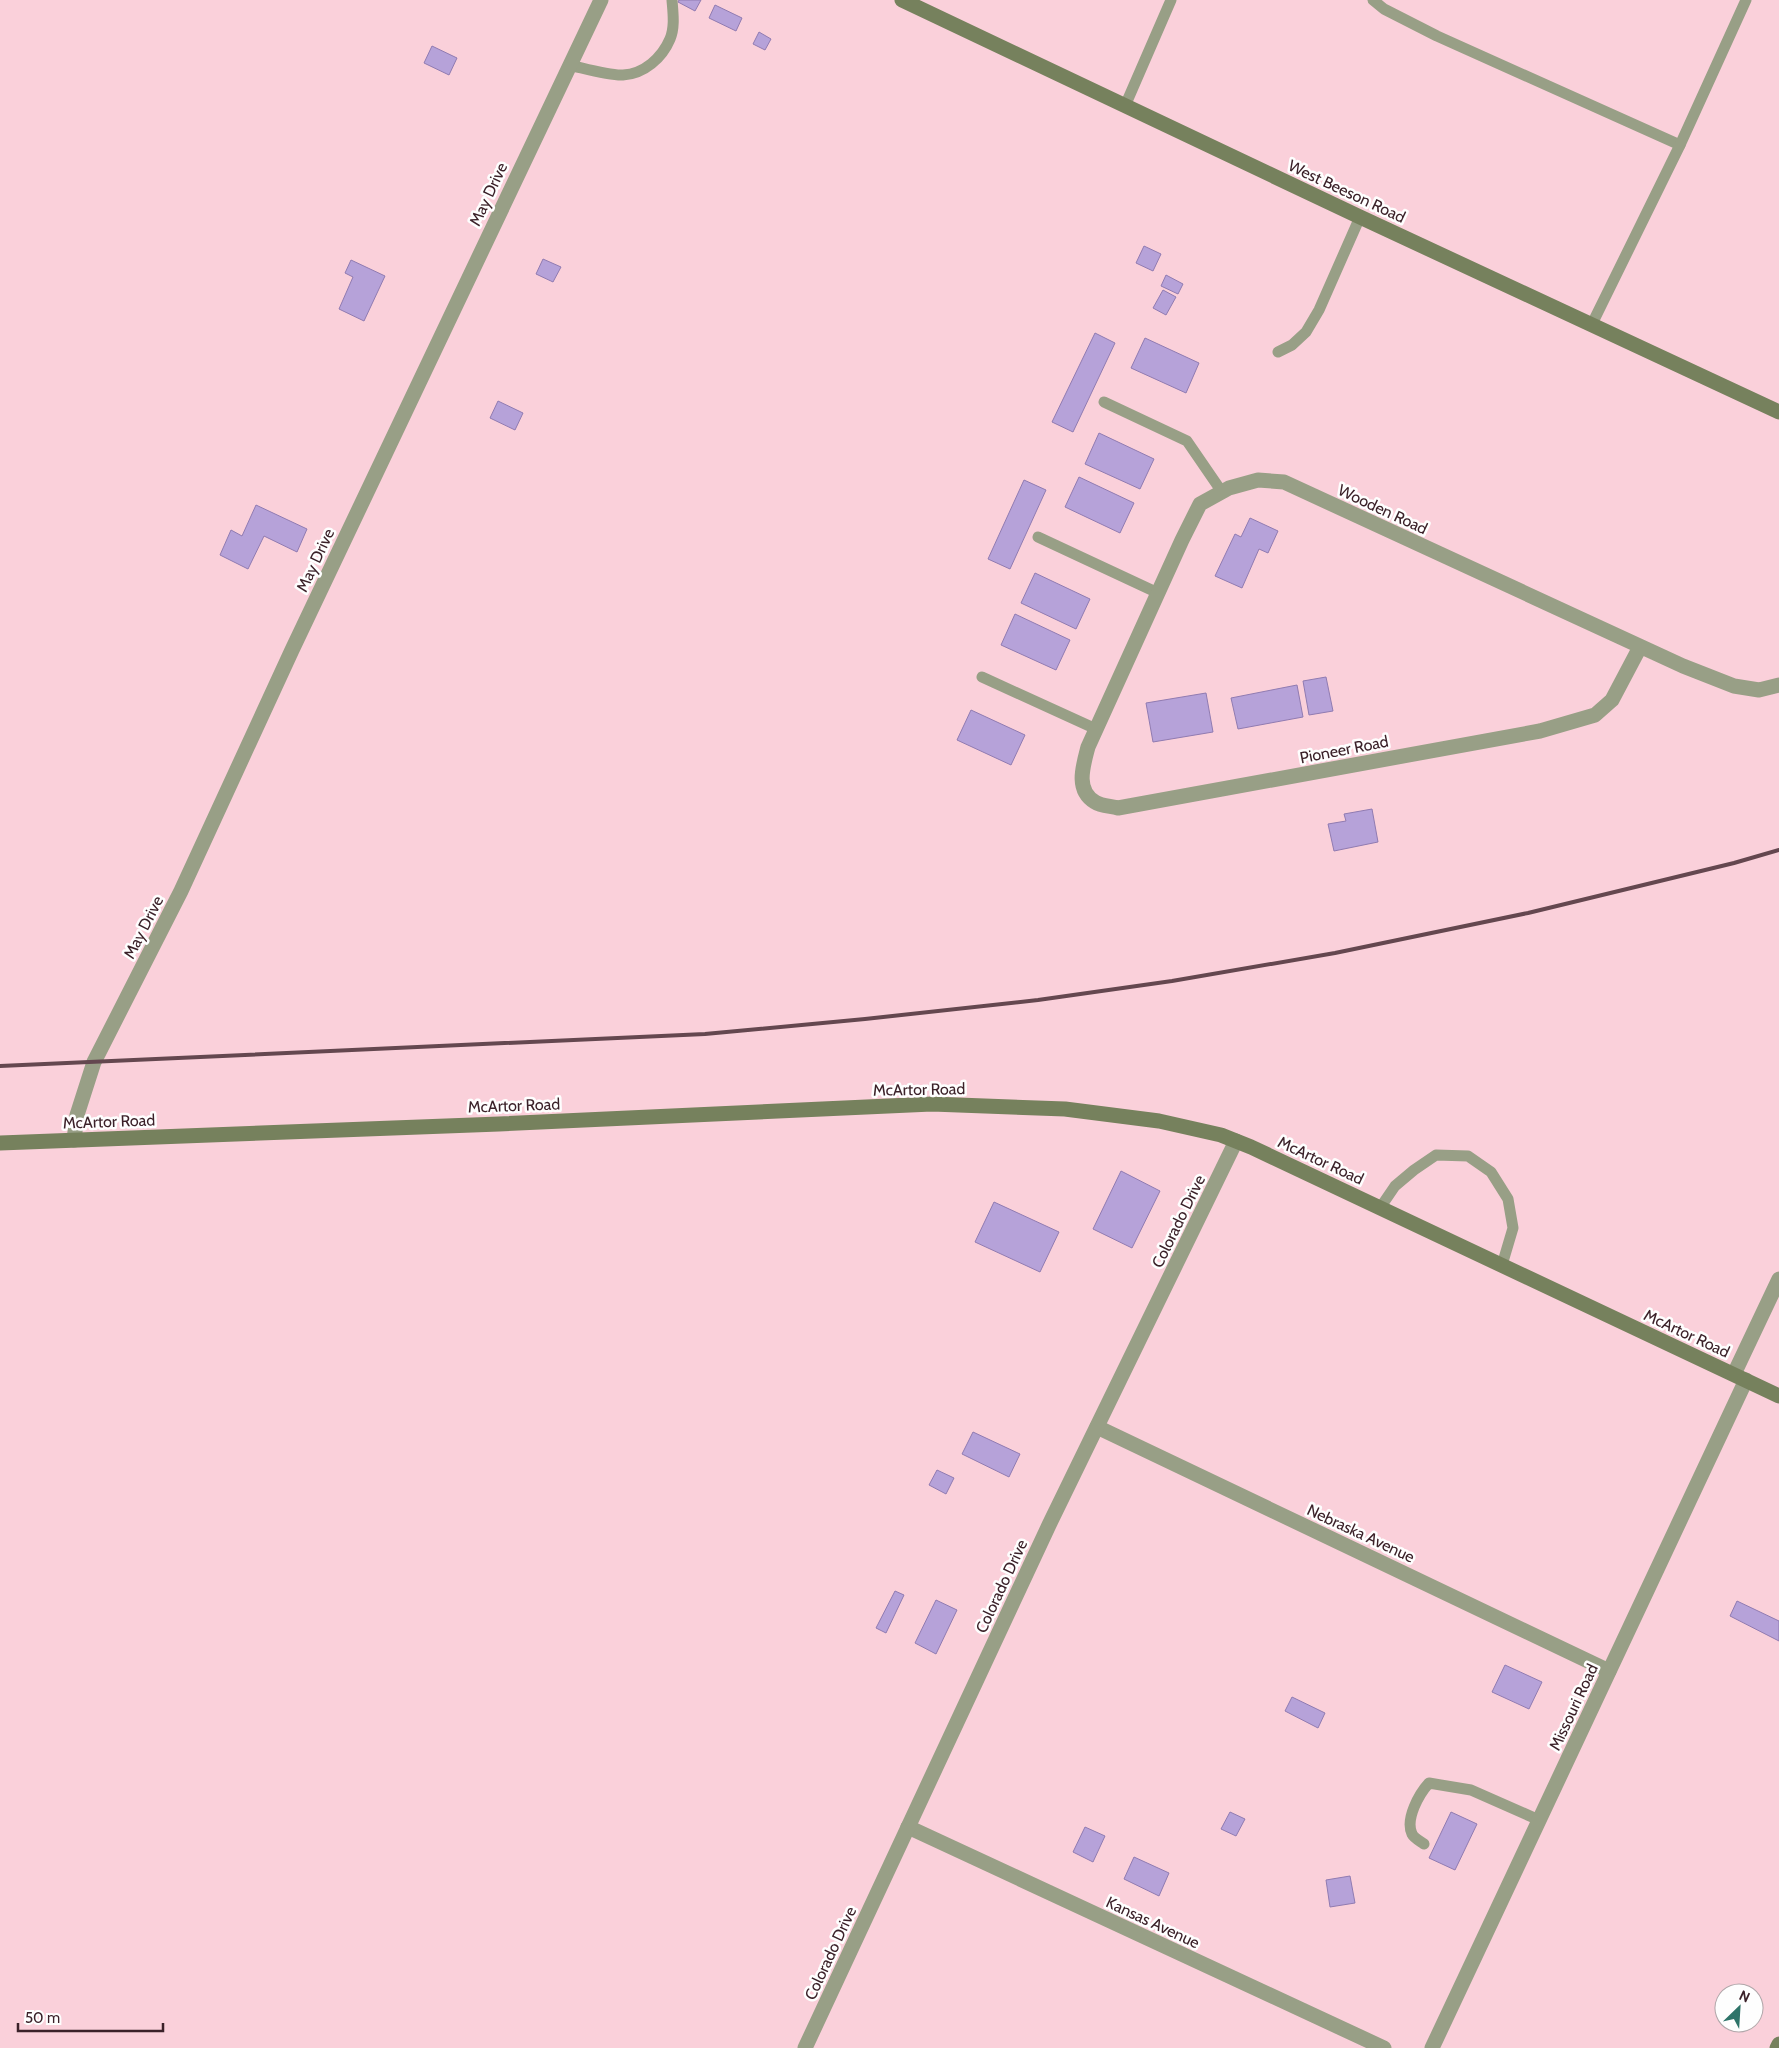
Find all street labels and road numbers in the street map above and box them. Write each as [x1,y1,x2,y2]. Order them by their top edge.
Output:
street label: West Beeson Road [1285,156,1408,227]
street label: May Drive [466,159,511,229]
street label: Wooden Road [1335,480,1431,538]
street label: May Drive [293,525,338,595]
street label: Pioneer Road [1298,732,1390,767]
street label: May Drive [120,893,167,962]
street label: McArtor Road [873,1079,965,1100]
street label: McArtor Road [467,1094,561,1117]
street label: McArtor Road [62,1110,156,1133]
street label: McArtor Road [1275,1132,1367,1189]
street label: Colorado Drive [1148,1172,1209,1271]
street label: McArtor Road [1641,1305,1733,1362]
street label: Nebraska Avenue [1304,1500,1418,1567]
street label: Colorado Drive [972,1537,1031,1636]
street label: Missouri Road [1545,1661,1602,1754]
street label: Kansas Avenue [1103,1893,1203,1952]
street label: Colorado Drive [801,1904,860,2003]

